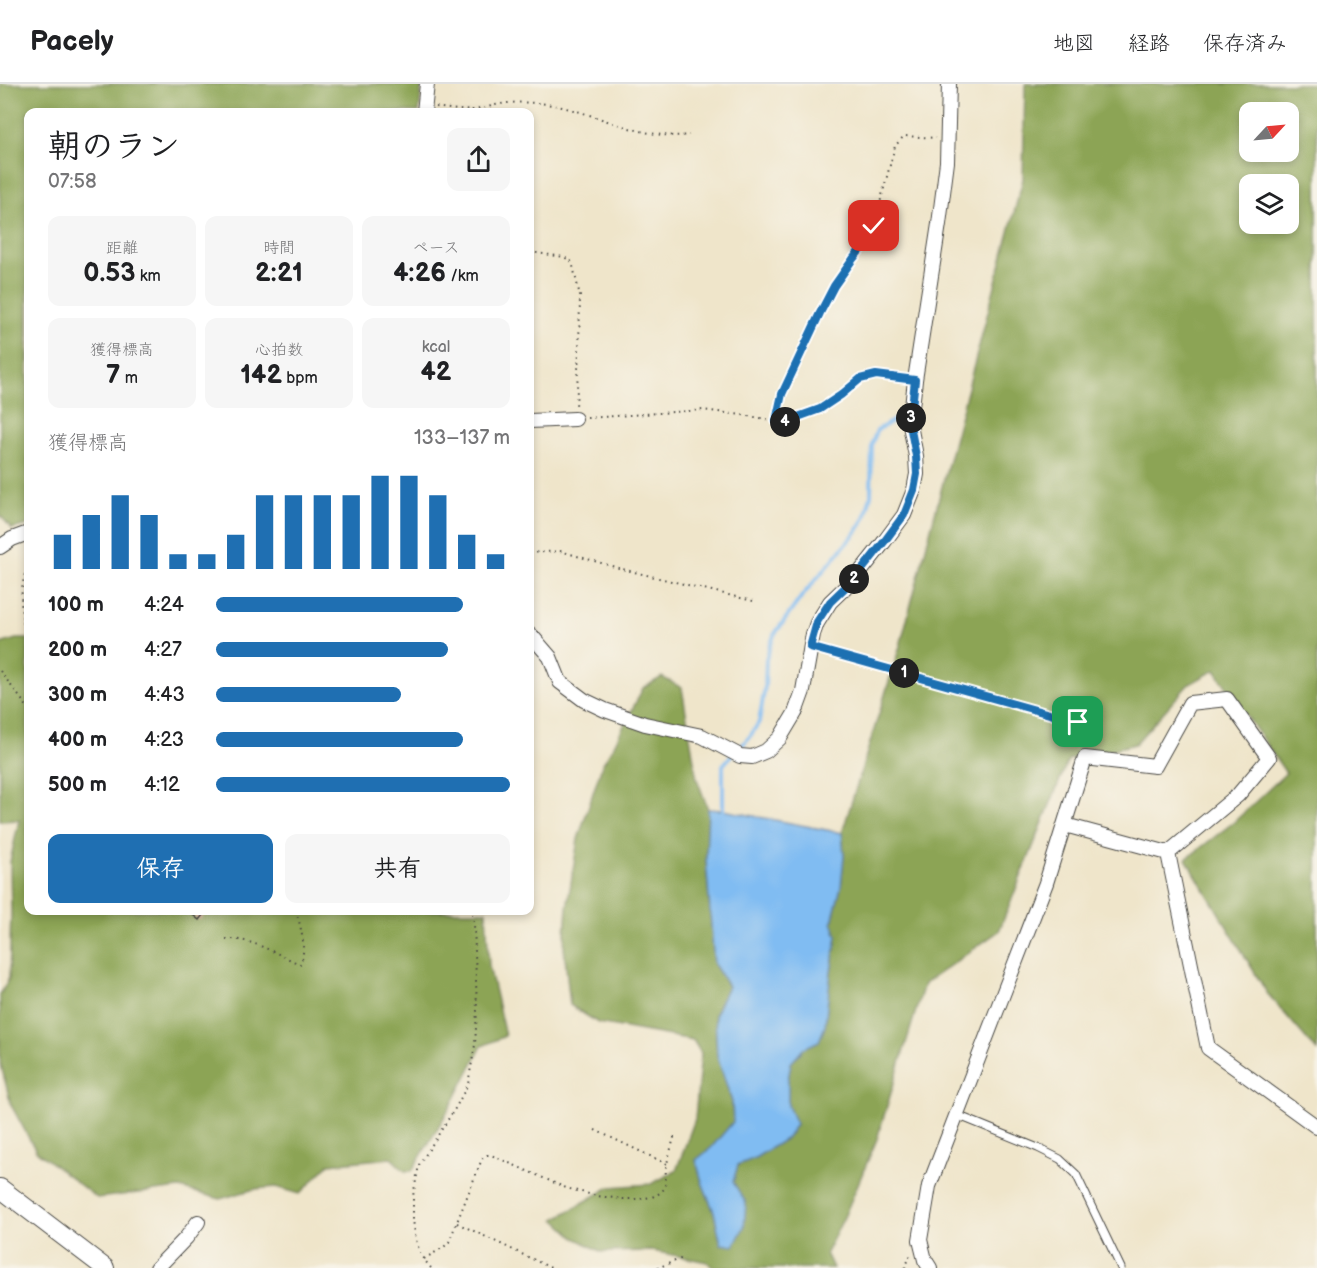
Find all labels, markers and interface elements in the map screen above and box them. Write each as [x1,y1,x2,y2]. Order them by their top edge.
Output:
text: Pacely [30,25,114,58]
text: 地図 [1053,31,1095,56]
text: 経路 [1128,31,1170,56]
text: 保存済み [1203,31,1287,56]
north arrow [1239,102,1299,162]
map controls [1239,102,1299,234]
text: 朝のラン [48,127,180,167]
button: share [447,128,510,191]
text: 07:58 [48,170,97,194]
button: layers [1239,174,1299,234]
pin [848,200,899,251]
icon: check [857,209,890,242]
text: 距離 [106,239,138,258]
text: 時間 [263,239,295,258]
text: ペース [412,239,460,258]
text: 0.53 [83,258,135,289]
text: 2:21 [255,258,303,289]
text: 4:26 [393,258,446,289]
text: km [135,267,161,286]
text: /km [446,267,479,286]
text: kcal [422,338,450,357]
text: 獲得標高 [90,341,154,360]
text: 心拍数 [255,341,303,360]
text: 42 [421,357,451,388]
text: 7 [106,360,120,391]
text: 142 [240,360,282,391]
text: m [120,369,138,388]
text: bpm [282,369,318,388]
pin: 3 [896,403,926,433]
pin: 4 [770,407,800,437]
text: 3 [906,408,916,427]
text: 4 [780,412,790,431]
text: 133–137 m [414,426,510,450]
text: 獲得標高 [48,431,128,455]
pin: 2 [839,564,869,594]
text: 2 [849,569,859,588]
text: 100 m [48,593,104,617]
text: 4:24 [144,593,184,617]
text: 200 m [48,638,107,662]
text: 4:27 [144,638,182,662]
pin: 1 [889,658,919,688]
text: 1 [901,663,907,682]
text: 300 m [48,683,107,707]
text: 4:43 [144,683,185,707]
pin [1052,696,1103,747]
icon: arrive [1061,705,1094,738]
text: 400 m [48,728,107,752]
text: 4:23 [144,728,184,752]
text: 500 m [48,773,107,797]
text: 4:12 [144,773,180,797]
button: 保存 [48,834,273,903]
button: 共有 [285,834,510,903]

